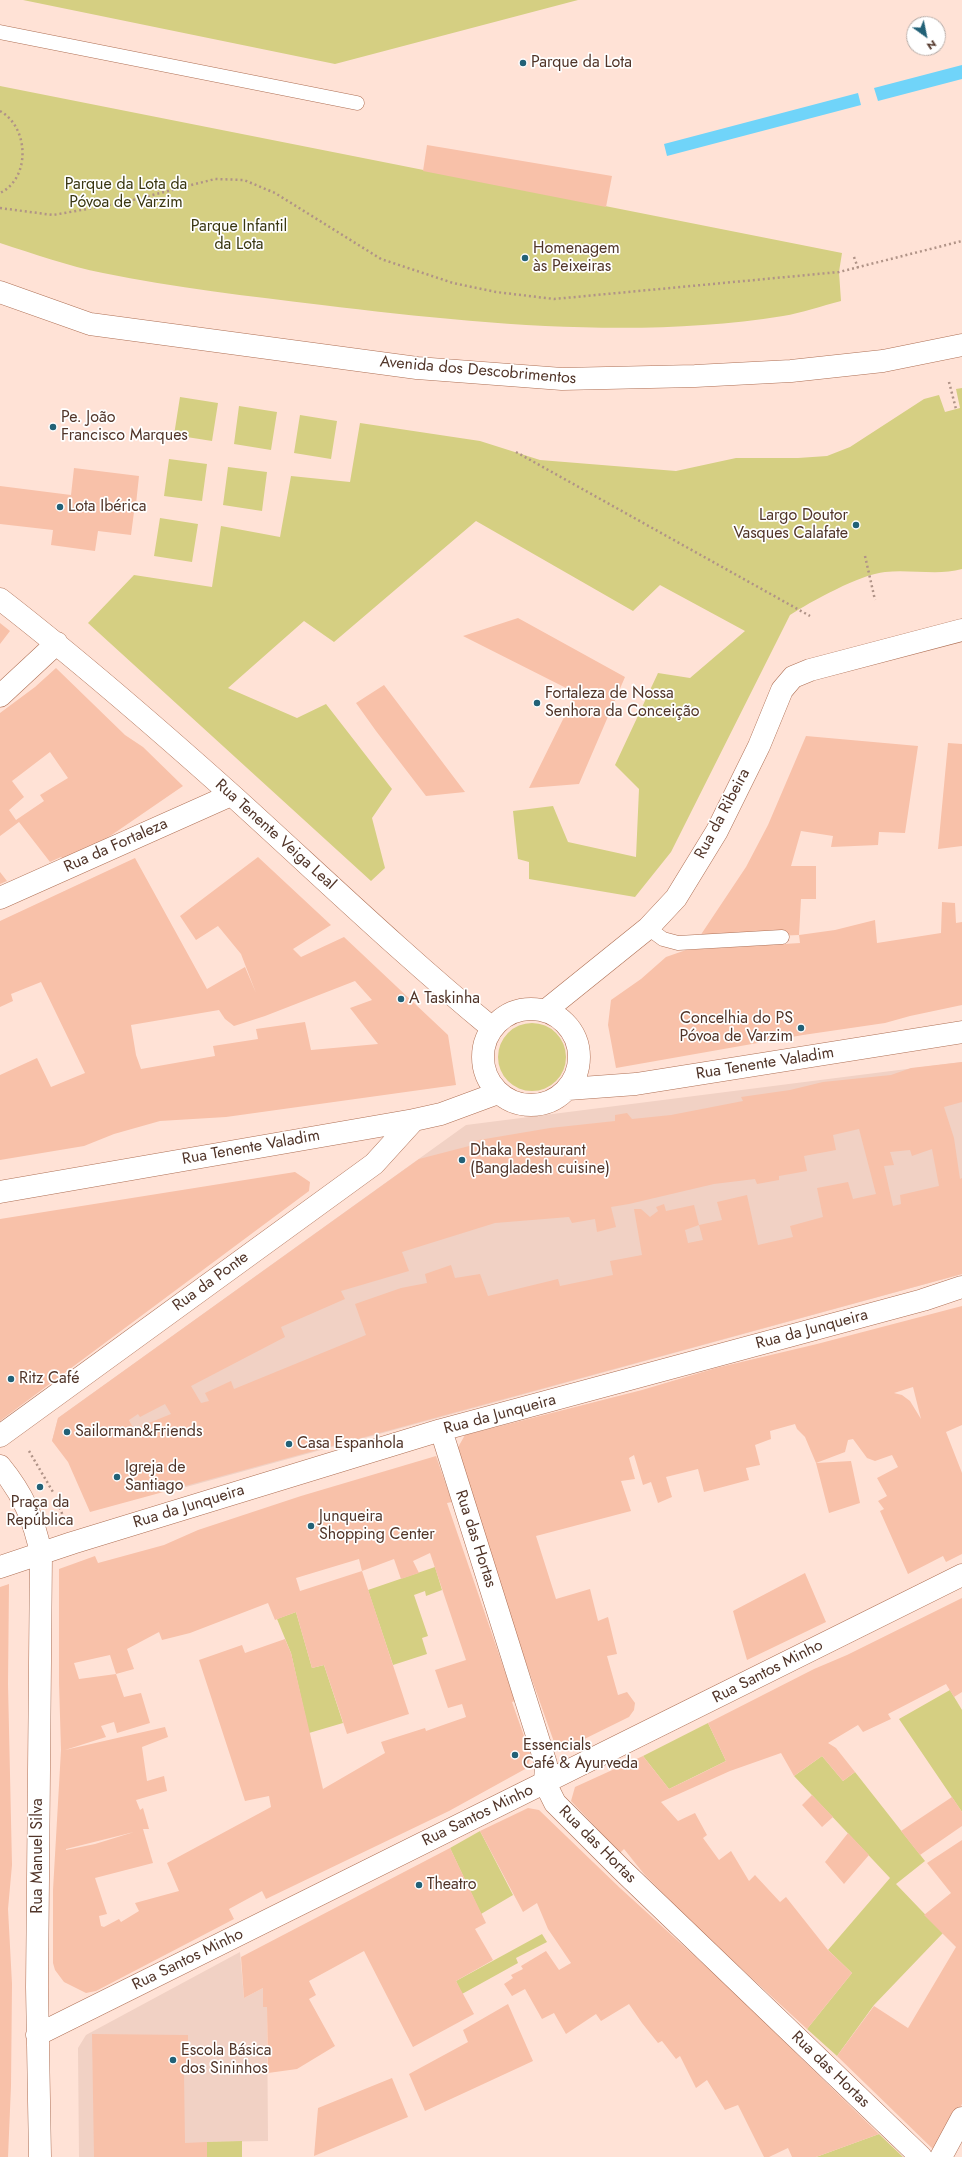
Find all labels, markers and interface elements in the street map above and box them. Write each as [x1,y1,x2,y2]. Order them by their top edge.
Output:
north arrow [906,16,946,56]
text: N [924,36,940,54]
place label: Parque da Lota [531,53,632,73]
marker: Parque da Lota [518,58,528,68]
park label: Parque da Lota da Póvoa de Varzim [65,175,187,213]
park label: Parque Infantil da Lota [191,217,287,255]
place label: Homenagem às Peixeiras [533,239,620,277]
marker: Homenagem às Peixeiras [520,253,530,263]
street label: Avenida dos Descobrimentos [379,353,577,389]
place label: Pe. João Francisco Marques [61,408,188,446]
marker: Pe. João Francisco Marques [48,422,58,432]
place label: Lota Ibérica [68,497,147,517]
marker: Lota Ibérica [55,502,65,512]
place label: Largo Doutor Vasques Calafate [734,506,848,544]
marker: Largo Doutor Vasques Calafate [851,520,861,530]
place label: Fortaleza de Nossa Senhora da Conceição [545,684,699,722]
marker: Fortaleza de Nossa Senhora da Conceição [532,698,542,708]
street label: Rua da Ribeira [691,766,755,862]
street label: Rua Tenente Veiga Leal [211,776,339,894]
street label: Rua da Fortaleza [61,815,171,877]
place label: A Taskinha [409,989,480,1009]
marker: A Taskinha [396,994,406,1004]
place label: Concelhia do PS Póvoa de Varzim [679,1009,793,1047]
marker: Concelhia do PS Póvoa de Varzim [796,1023,806,1033]
street label: Rua Tenente Valadim [695,1044,835,1084]
street label: Rua Tenente Valadim [181,1126,321,1170]
place label: Dhaka Restaurant (Bangladesh cuisine) [470,1141,610,1179]
marker: Dhaka Restaurant (Bangladesh cuisine) [457,1155,467,1165]
street label: Rua da Ponte [169,1248,253,1316]
street label: Rua da Junqueira [754,1306,870,1354]
place label: Ritz Café [19,1369,80,1389]
marker: Ritz Café [6,1374,16,1384]
street label: Rua da Junqueira [442,1391,558,1439]
place label: Sailorman&Friends [75,1422,202,1442]
marker: Sailorman&Friends [62,1427,72,1437]
place label: Casa Espanhola [297,1434,404,1454]
marker: Casa Espanhola [284,1439,294,1449]
place label: Igreja de Santiago [125,1458,185,1496]
marker: Igreja de Santiago [112,1472,122,1482]
street label: Rua da Junqueira [131,1481,247,1533]
marker: Praça da República [35,1482,45,1492]
street label: Rua das Hortas [450,1488,500,1590]
place label: Praça da República [6,1493,74,1531]
place label: Junqueira Shopping Center [319,1507,435,1545]
marker: Junqueira Shopping Center [306,1521,316,1531]
street label: Rua Santos Minho [710,1636,826,1708]
place label: Essencials Café & Ayurveda [523,1736,638,1774]
marker: Essencials Café & Ayurveda [510,1750,520,1760]
street label: Rua Santos Minho [419,1781,537,1851]
street label: Rua Manuel Silva [28,1798,48,1914]
street label: Rua das Hortas [554,1802,640,1888]
place label: Theatro [427,1875,477,1895]
marker: Theatro [414,1880,424,1890]
street label: Rua Santos Minho [129,1925,247,1995]
street label: Rua das Hortas [787,2028,873,2112]
place label: Escola Básica dos Sininhos [181,2041,271,2079]
marker: Escola Básica dos Sininhos [168,2055,178,2065]

